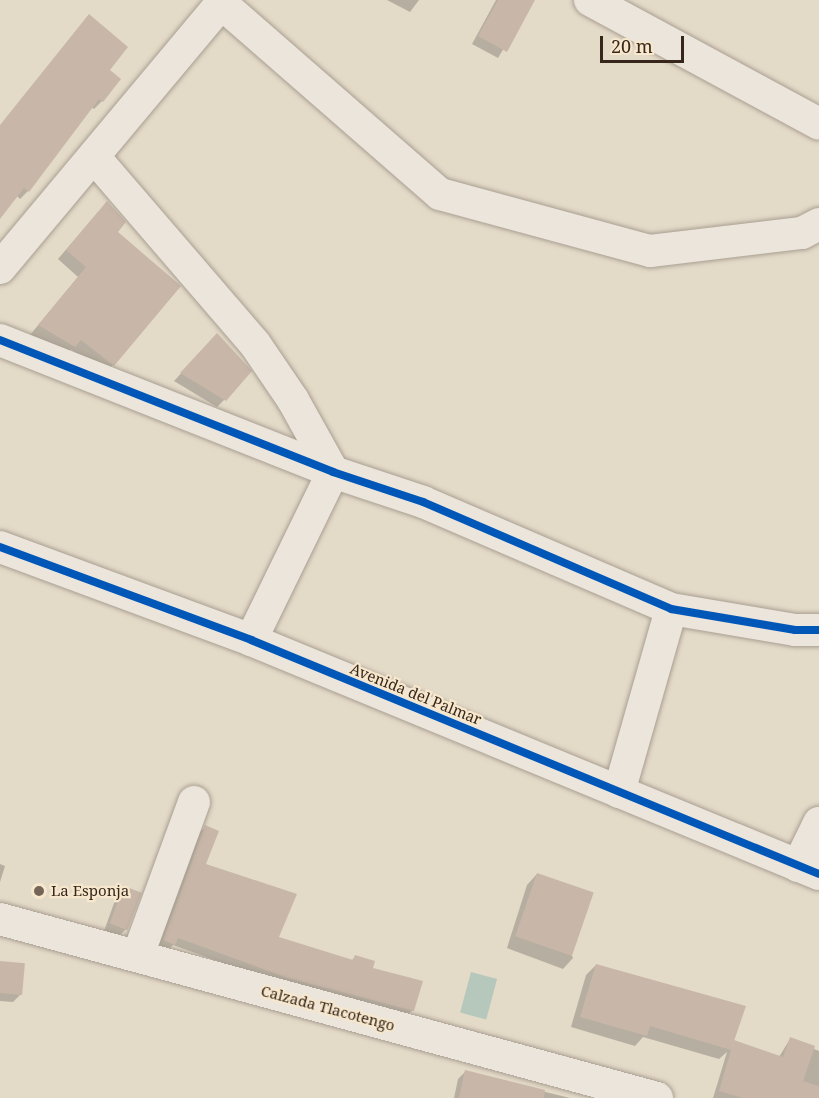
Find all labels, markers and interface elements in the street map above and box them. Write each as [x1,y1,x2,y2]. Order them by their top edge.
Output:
scale bar [603,24,687,62]
text: 20 m [611,34,653,58]
street label: Avenida del Palmar [348,659,484,729]
place label: La Esponja [51,882,129,900]
marker: La Esponja [32,884,46,898]
street label: Calzada Tlacotengo [259,981,397,1035]

